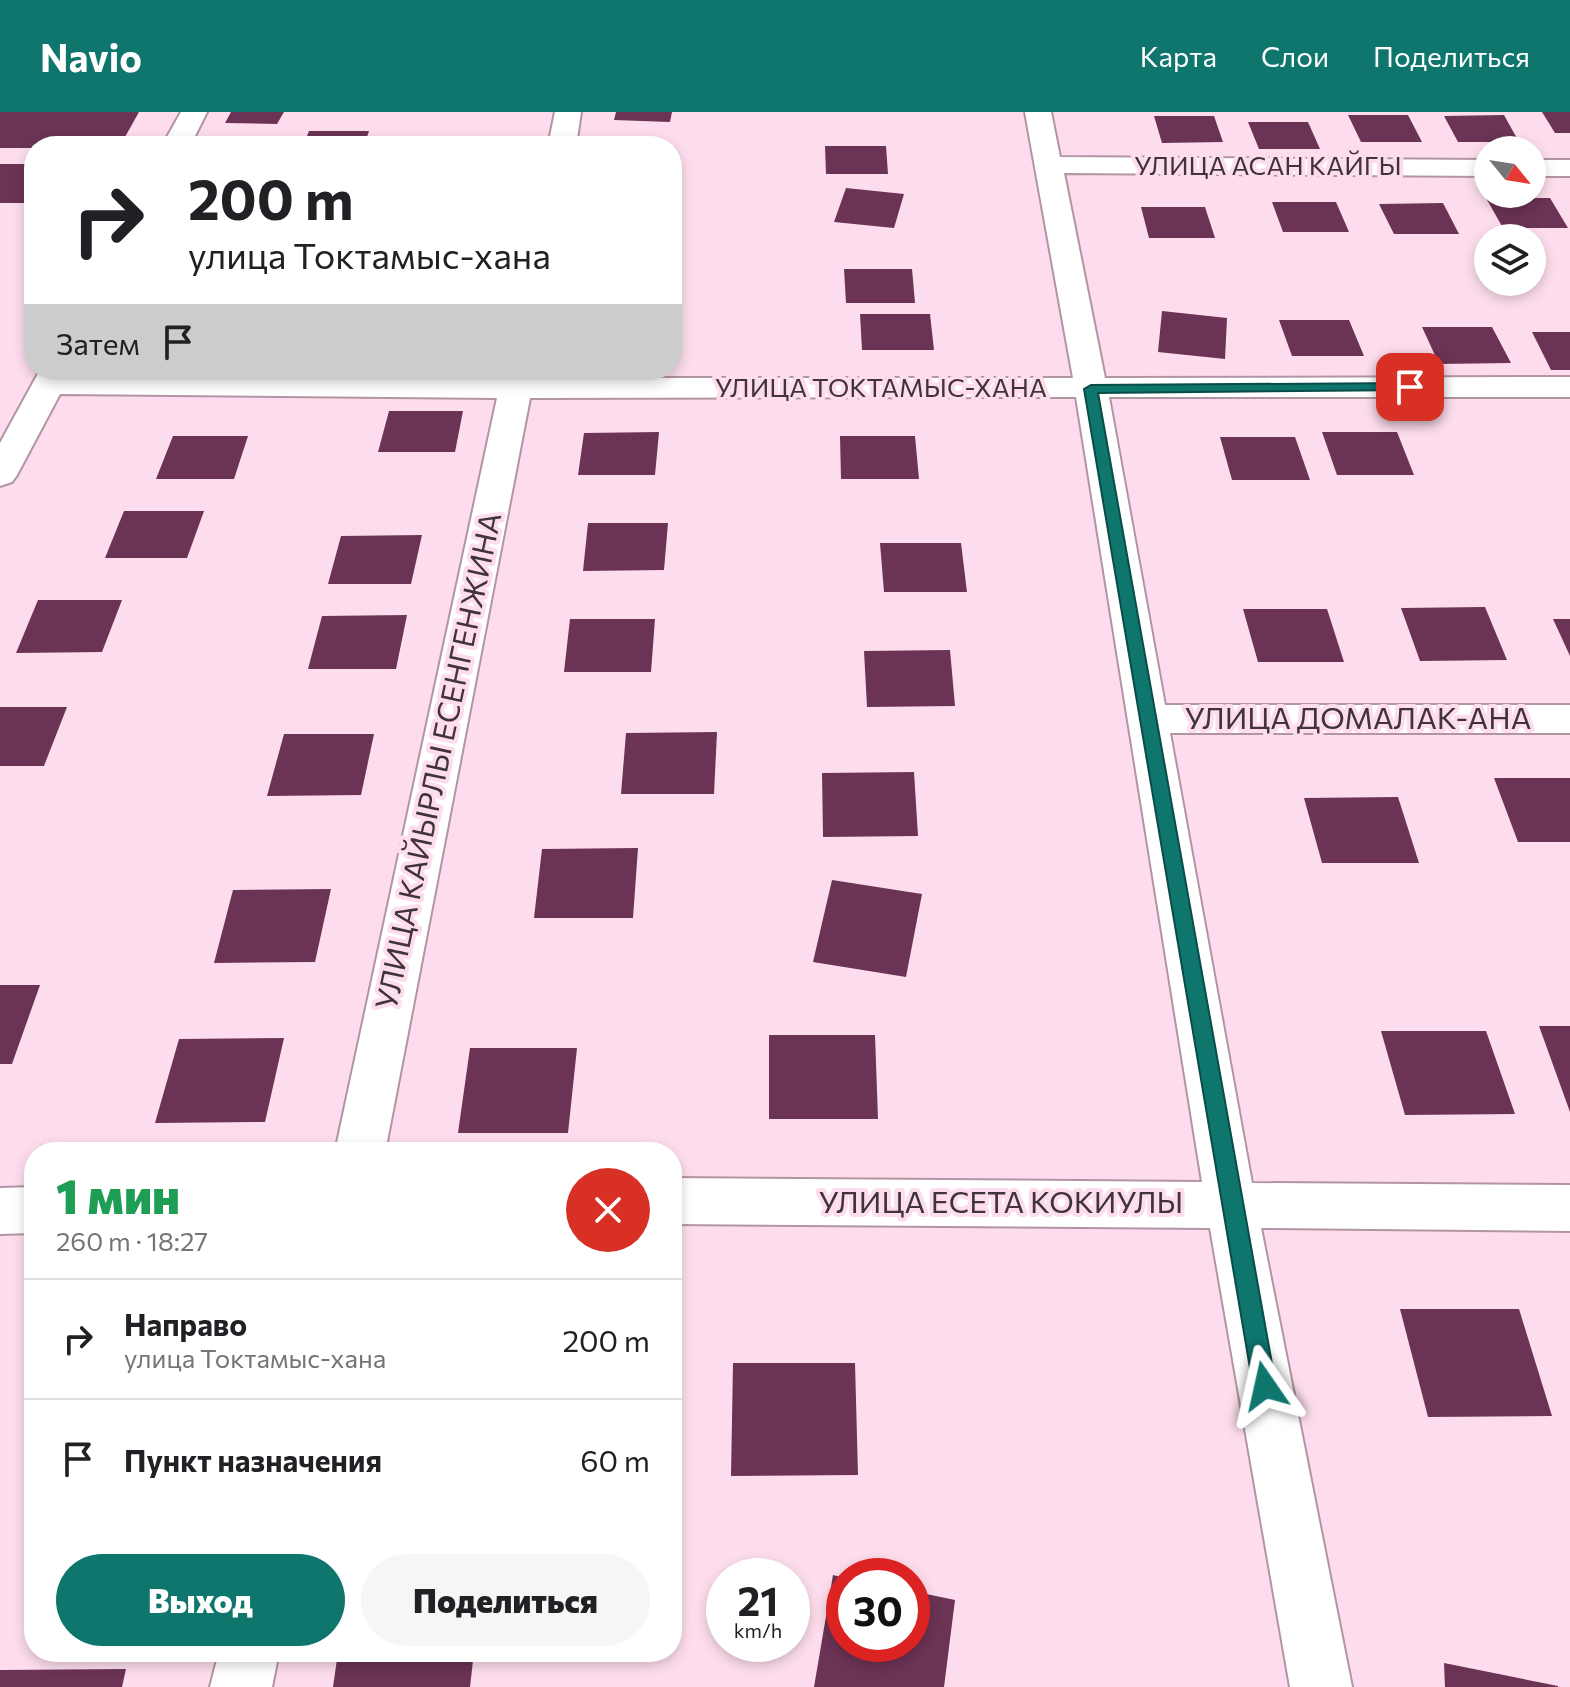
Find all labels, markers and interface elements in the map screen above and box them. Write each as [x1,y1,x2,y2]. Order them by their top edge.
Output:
text: Navio [40,33,142,80]
text: Карта [1140,39,1217,73]
text: Слои [1261,39,1329,73]
text: Поделиться [1373,39,1530,73]
north arrow [1474,136,1546,208]
map controls [1474,136,1546,296]
street label: УЛИЦА АСАН КАЙГЫ [1134,149,1402,180]
text: 200 m [188,163,354,232]
icon: right [56,168,160,272]
button: layers [1474,224,1546,296]
text: улица Токтамыс-хана [188,232,551,276]
icon: arrive [156,320,200,364]
text: Затем [56,324,140,361]
pin [1376,353,1444,421]
icon: arrive [1388,365,1432,409]
street label: УЛИЦА ТОКТАМЫС-ХАНА [715,371,1047,402]
street label: УЛИЦА КАЙЫРЛЫ ЕСЕНГЕНЖИНА [366,508,507,1013]
street label: УЛИЦА ДОМАЛАК-АНА [1185,698,1531,735]
text: 1 мин [56,1165,180,1224]
button: close [566,1168,650,1252]
street label: УЛИЦА ЕСЕТА КОКИУЛЫ [819,1182,1183,1219]
text: 260 m · 18:27 [56,1225,208,1256]
text: Направо [124,1305,247,1342]
icon: right [56,1317,100,1361]
text: 200 m [562,1321,650,1358]
text: улица Токтамыс-хана [124,1342,386,1373]
position arrow [1223,1344,1307,1428]
icon: arrive [56,1437,100,1481]
text: Пункт назначения [124,1441,382,1478]
text: 60 m [580,1441,650,1478]
button: Выход [56,1554,345,1646]
button: Поделиться [361,1554,650,1646]
speed limit sign: 30 [826,1558,930,1662]
text: 21 [738,1575,778,1624]
text: km/h [734,1618,782,1642]

